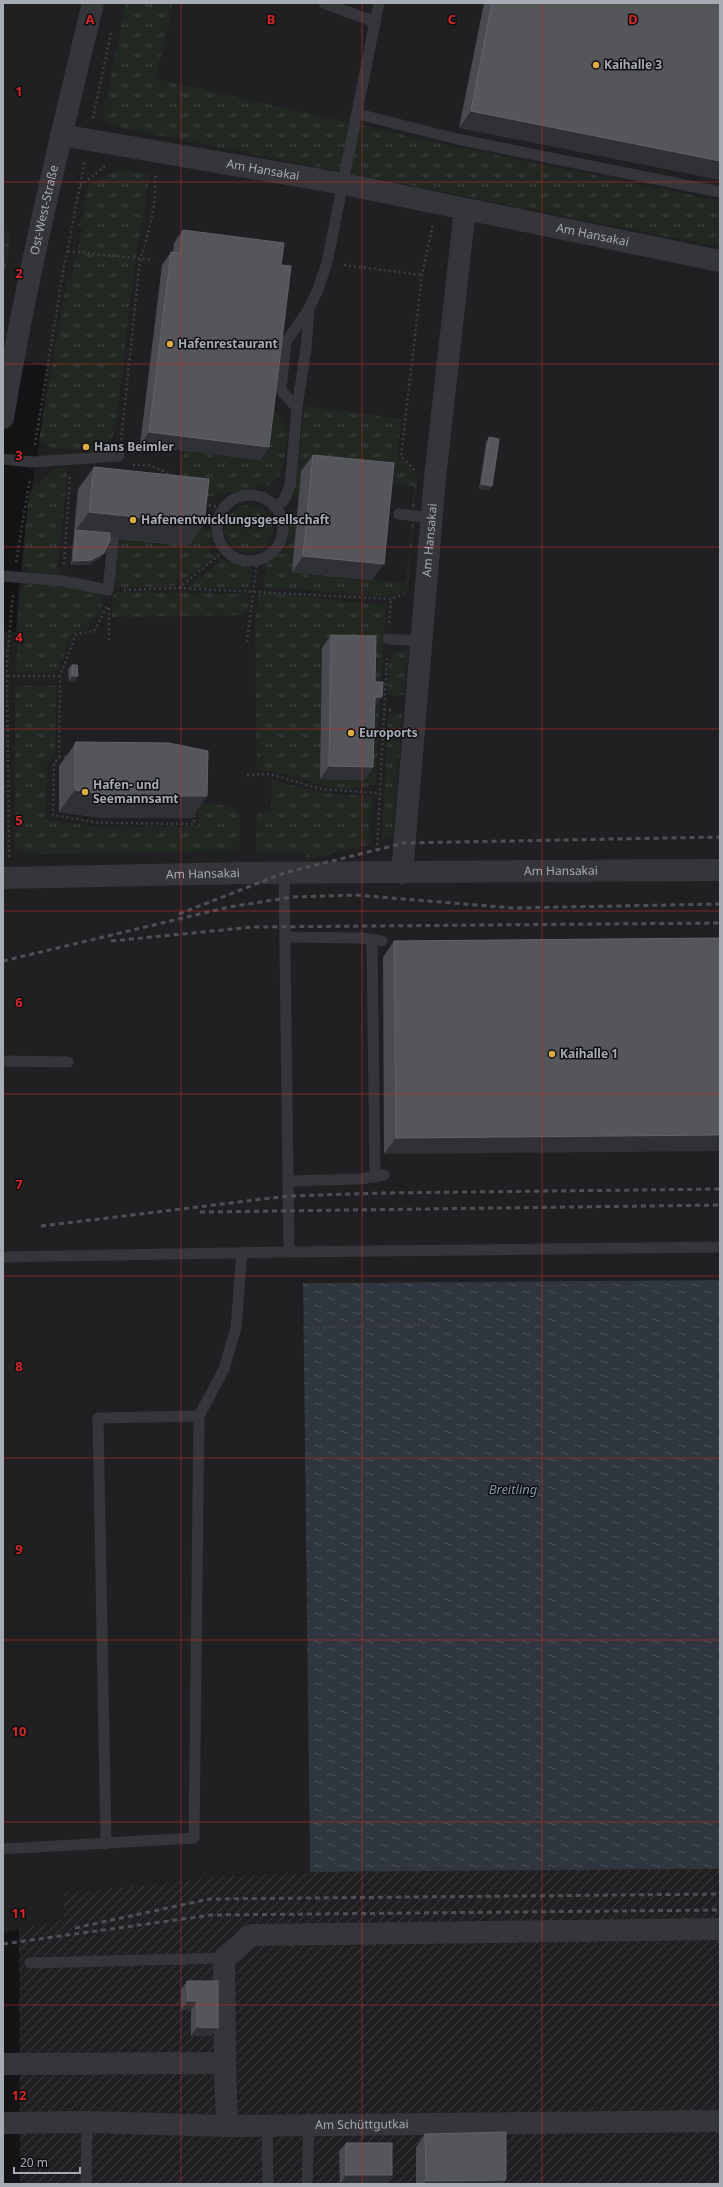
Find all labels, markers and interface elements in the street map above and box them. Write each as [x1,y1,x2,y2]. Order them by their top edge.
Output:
text: A [86,10,95,28]
text: B [267,10,275,28]
text: C [448,10,456,28]
text: D [628,10,638,28]
place label: Kaihalle 3 [604,56,662,73]
marker: Kaihalle 3 [591,60,601,70]
text: 1 [15,82,23,100]
street label: Am Hansakai [225,155,301,184]
street label: Ost-West-Straße [26,163,62,257]
street label: Am Hansakai [555,219,631,250]
text: 2 [15,264,23,282]
place label: Hafenrestaurant [178,335,278,352]
marker: Hafenrestaurant [165,339,175,349]
place label: Hans Beimler [94,438,174,455]
marker: Hans Beimler [81,442,91,452]
text: 3 [15,446,23,464]
street label: Am Hansakai [418,503,441,578]
place label: Hafenentwicklungsgesellschaft [141,511,330,528]
marker: Hafenentwicklungsgesellschaft [128,515,138,525]
text: 4 [15,628,23,646]
place label: Euroports [359,724,418,741]
marker: Euroports [346,728,356,738]
place label: Hafen- und Seemannsamt [93,776,179,807]
marker: Hafen- und Seemannsamt [80,787,90,797]
text: 5 [15,811,23,829]
street label: Am Hansakai [524,862,598,879]
street label: Am Hansakai [166,864,240,883]
text: 6 [15,993,23,1011]
place label: Kaihalle 1 [560,1045,618,1062]
marker: Kaihalle 1 [547,1049,557,1059]
text: 7 [15,1175,23,1193]
text: 8 [15,1357,23,1375]
water label: Breitling [489,1480,538,1498]
text: 9 [15,1540,23,1558]
text: 10 [12,1722,26,1740]
text: 11 [12,1904,26,1922]
text: 12 [12,2086,26,2104]
street label: Am Schüttgutkai [315,2115,409,2133]
scale bar [14,2149,80,2175]
text: 20 m [20,2154,48,2171]

